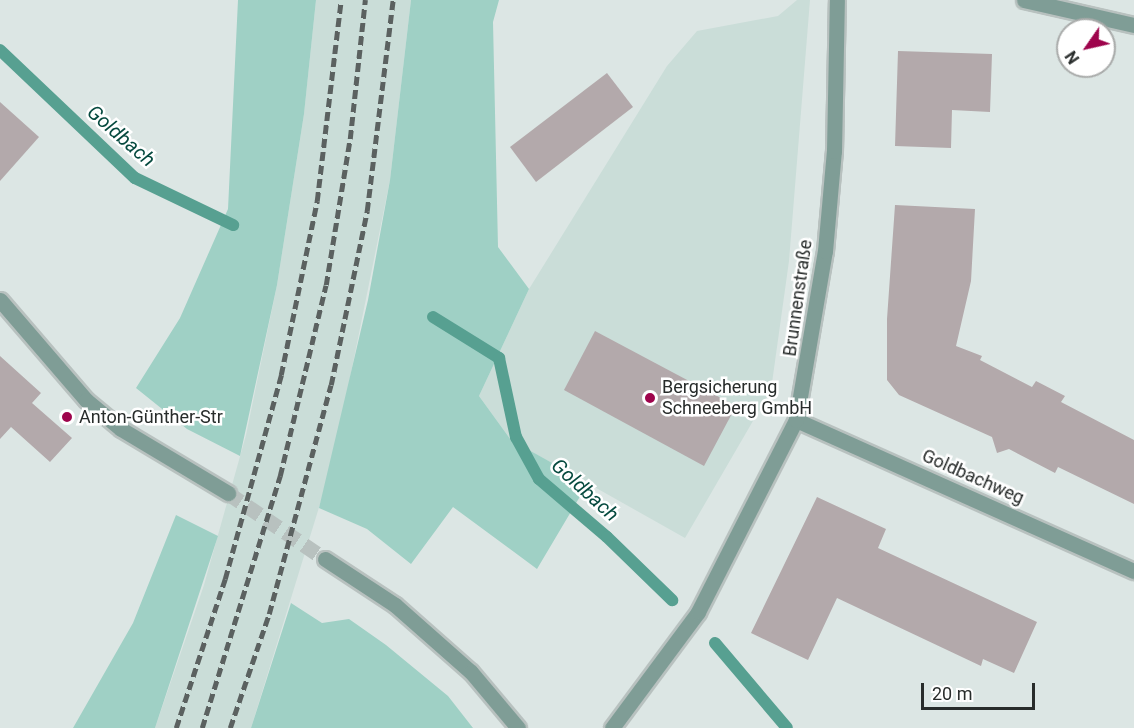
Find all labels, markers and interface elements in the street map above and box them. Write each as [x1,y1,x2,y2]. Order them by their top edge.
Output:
north arrow [1056,18,1116,78]
text: N [1061,47,1083,67]
water label: Goldbach [82,100,160,172]
street label: Brunnenstraße [779,238,817,358]
place label: Bergsicherung Schneeberg GmbH [662,377,812,420]
marker: Bergsicherung Schneeberg GmbH [643,391,657,405]
place label: Anton-Günther-Str [79,406,223,428]
marker: Anton-Günther-Str [60,410,74,424]
street label: Goldbachweg [919,445,1027,509]
water label: Goldbach [546,454,624,526]
scale bar [924,671,1038,709]
text: 20 m [932,683,972,704]

